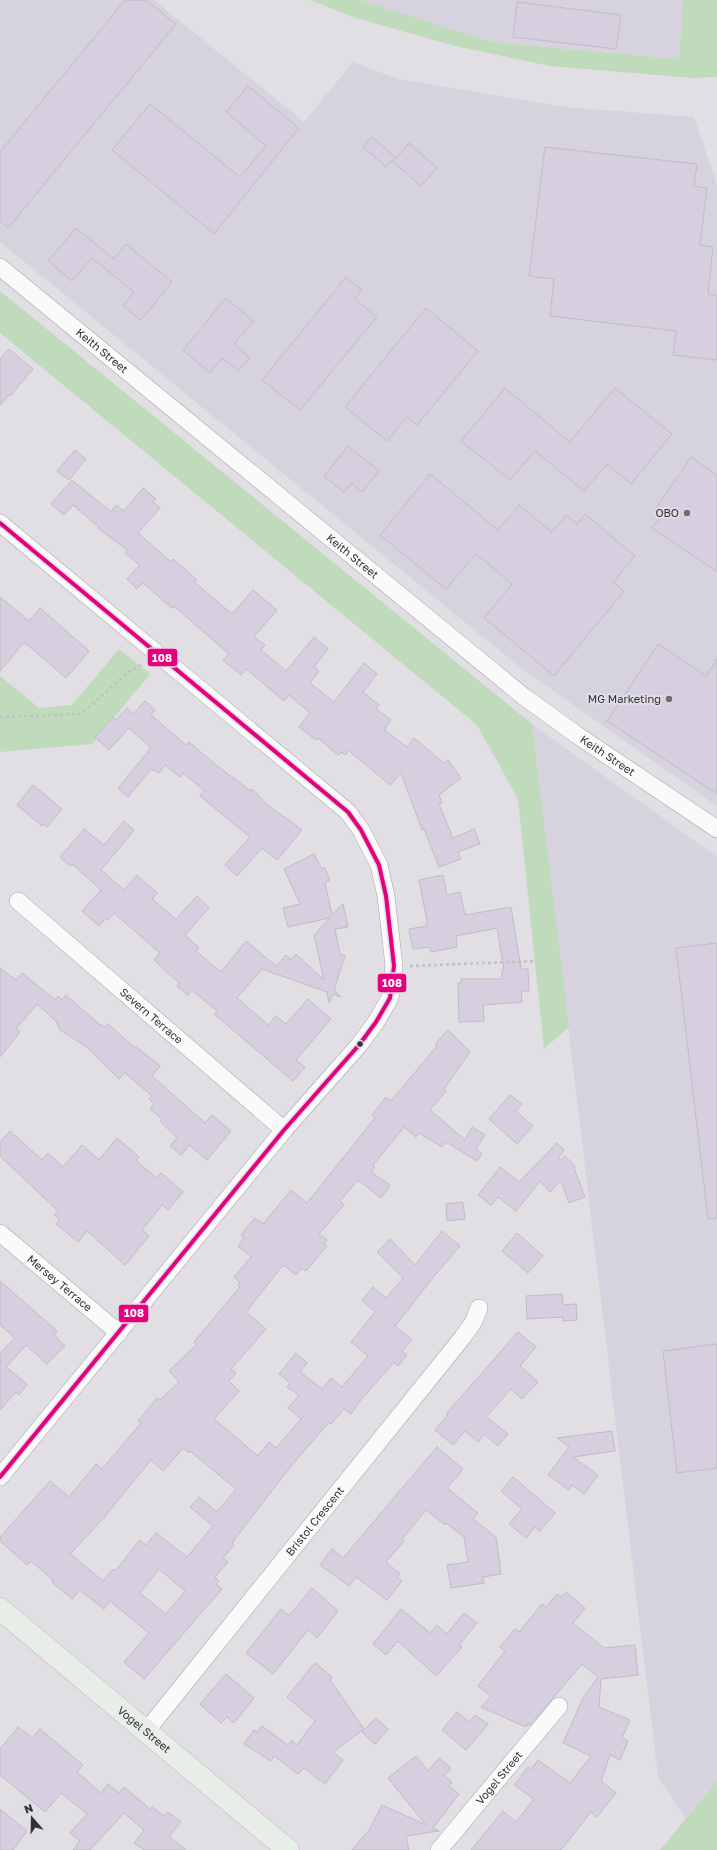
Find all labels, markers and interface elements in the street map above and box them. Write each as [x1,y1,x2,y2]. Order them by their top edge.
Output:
street label: Keith Street [74,325,131,375]
place label: OBO [655,506,679,519]
marker: OBO [682,508,692,518]
street label: Keith Street [324,531,381,581]
line badge: 108 [147,648,178,667]
text: 108 [152,651,172,664]
place label: MG Marketing [588,692,661,705]
marker: MG Marketing [664,694,674,704]
street label: Keith Street [578,732,638,778]
line badge: 108 [377,973,407,993]
text: 108 [382,976,402,989]
street label: Severn Terrace [118,985,186,1046]
unlabelled marker [355,1039,365,1049]
street label: Mersey Terrace [25,1252,95,1314]
line badge: 108 [118,1304,149,1323]
text: 108 [124,1306,144,1319]
street label: Bristol Crescent [283,1484,346,1558]
street label: Vogel Street [115,1703,174,1755]
street label: Vogel Street [473,1748,525,1807]
north arrow [12,1798,52,1838]
text: N [22,1801,35,1816]

